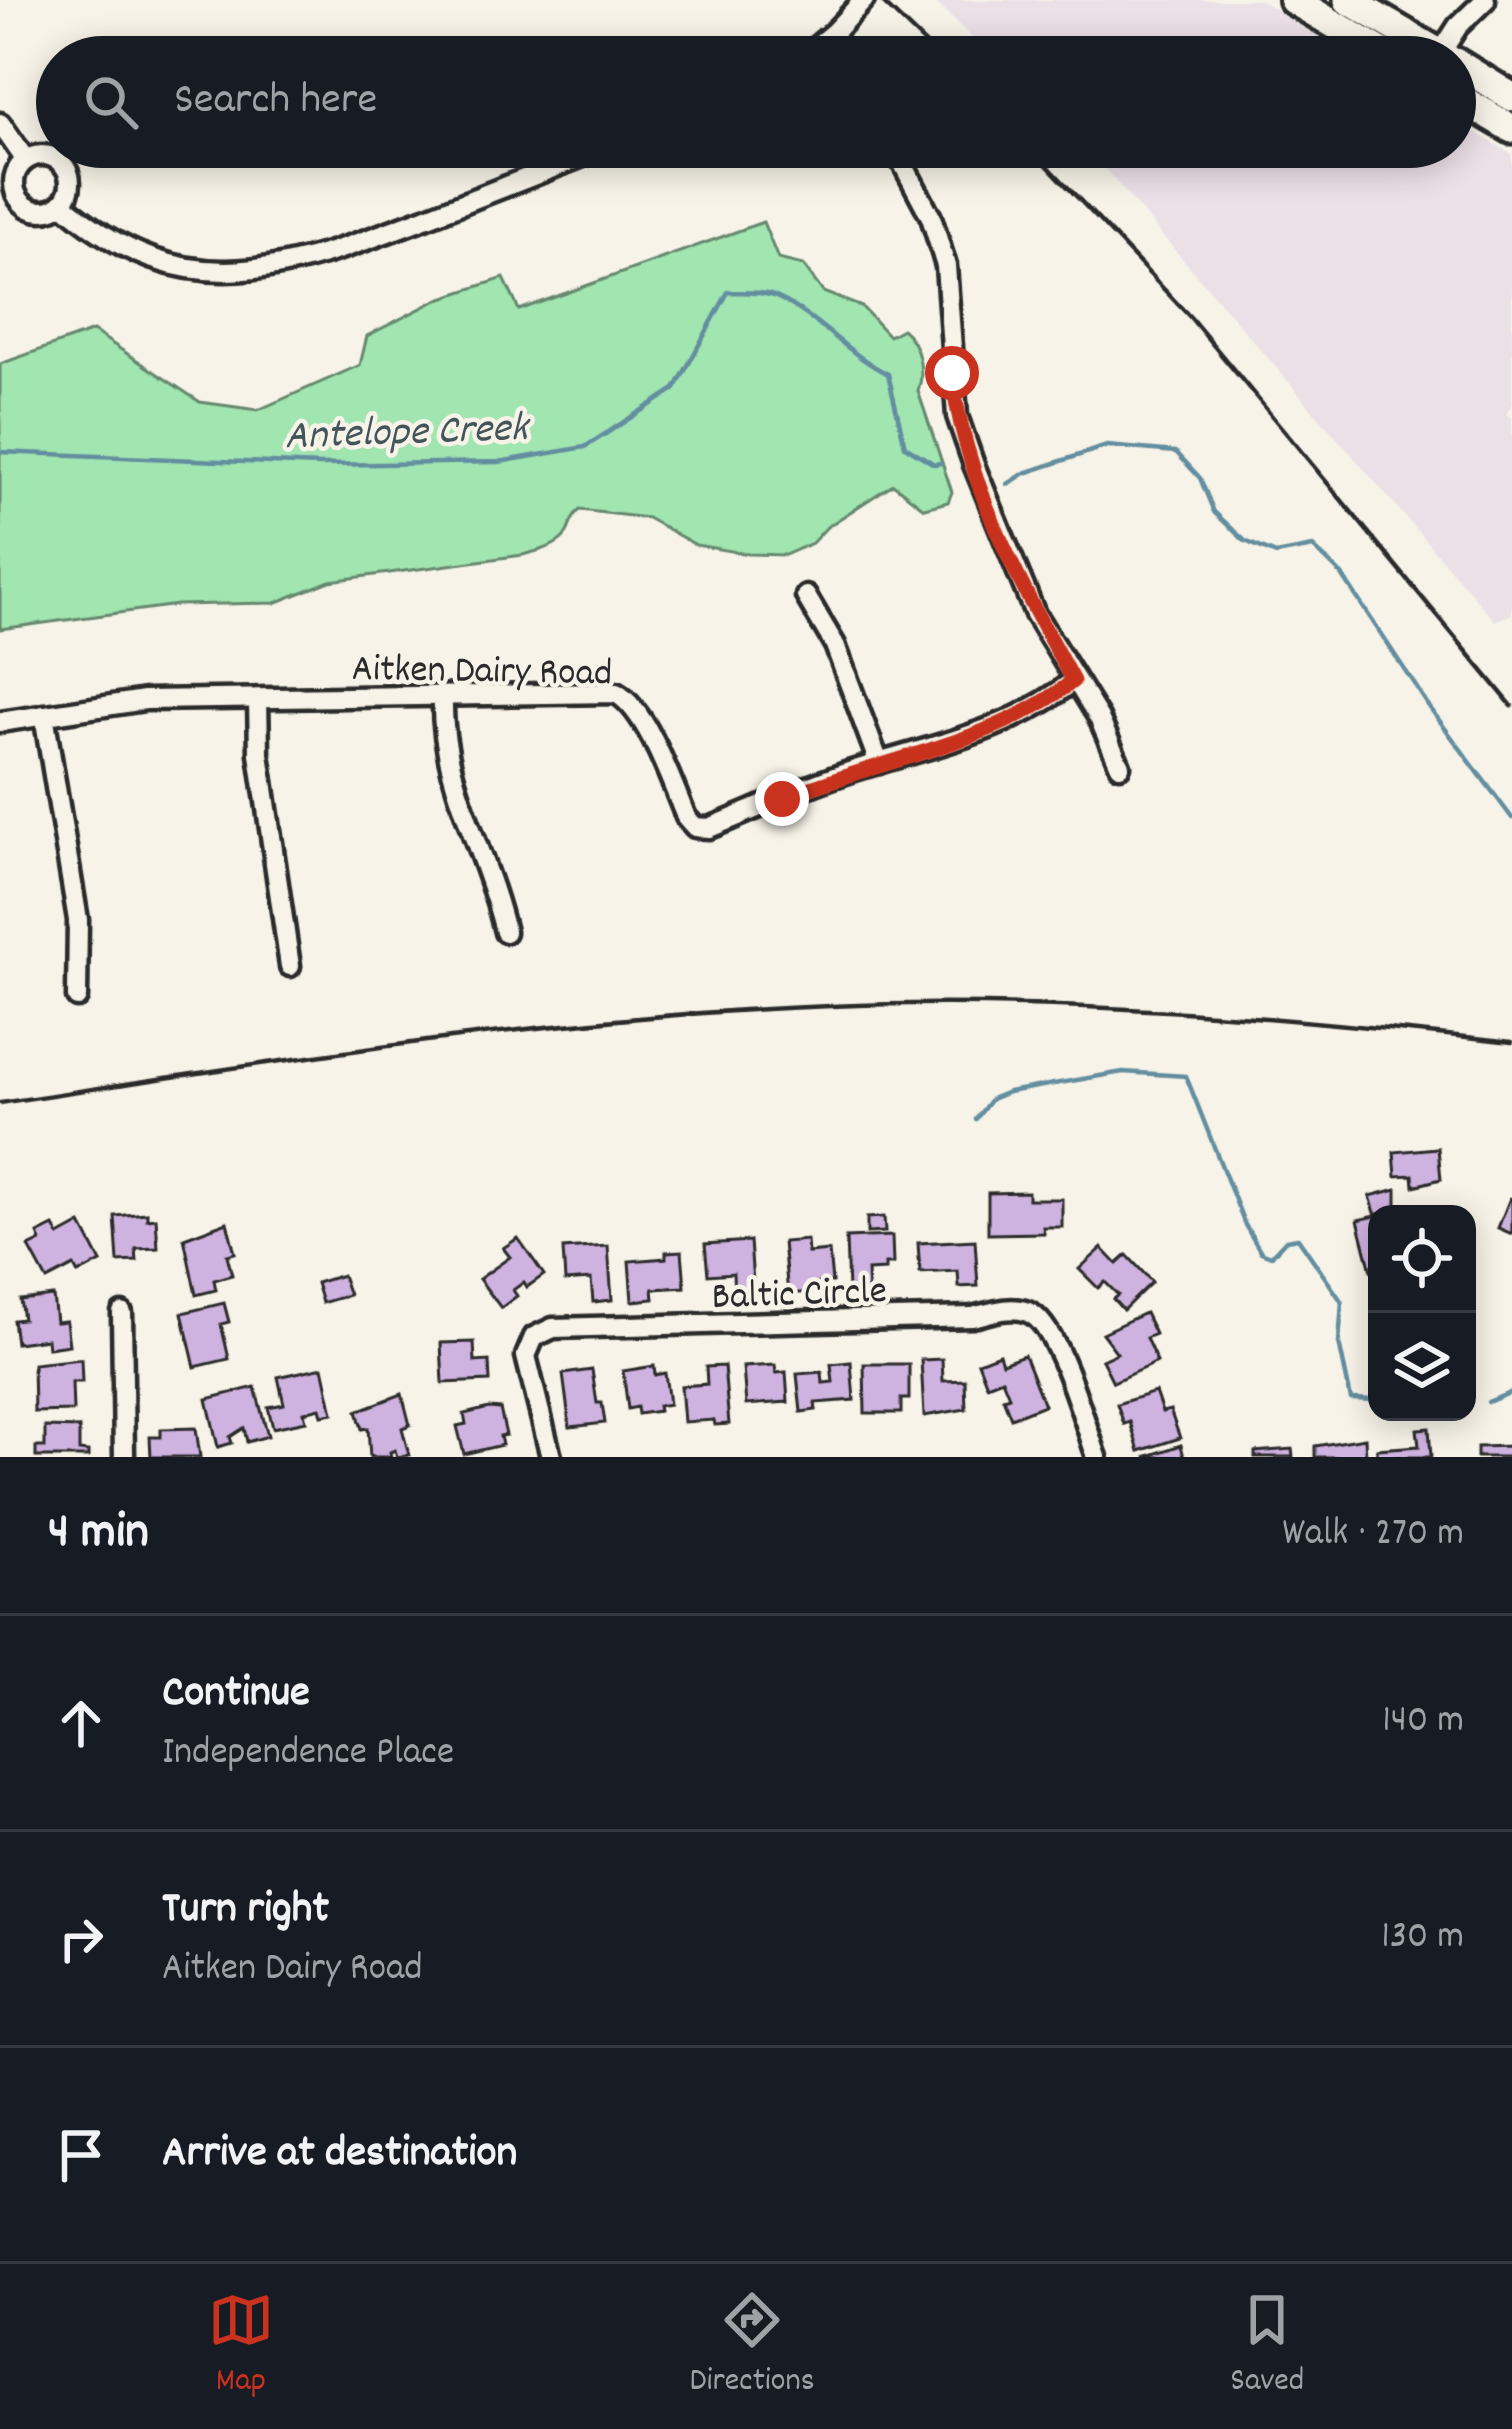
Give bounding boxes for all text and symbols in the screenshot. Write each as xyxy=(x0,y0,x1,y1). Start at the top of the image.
search box xyxy=(36,36,1476,168)
icon: search xyxy=(78,69,144,135)
text: Search here xyxy=(174,70,377,134)
route start xyxy=(925,346,979,400)
water label: Antelope Creek xyxy=(284,401,532,469)
street label: Aitken Dairy Road xyxy=(351,644,613,703)
route end xyxy=(755,772,809,826)
map controls xyxy=(1368,1205,1476,1421)
button: locate xyxy=(1368,1205,1476,1313)
street label: Baltic Circle xyxy=(711,1266,888,1327)
button: layers xyxy=(1368,1313,1476,1421)
text: 4 min xyxy=(48,1499,149,1571)
text: Walk · 270 m xyxy=(1282,1508,1464,1563)
text: Continue xyxy=(162,1663,310,1727)
icon: ahead xyxy=(48,1690,114,1756)
text: 140 m xyxy=(1382,1695,1464,1750)
text: Independence Place xyxy=(162,1727,454,1782)
text: Turn right xyxy=(162,1879,329,1943)
icon: right xyxy=(48,1906,114,1972)
text: 130 m xyxy=(1381,1911,1464,1966)
text: Aitken Dairy Road xyxy=(162,1943,423,1998)
icon: arrive xyxy=(48,2122,114,2188)
text: Arrive at destination xyxy=(162,2123,517,2187)
tab: Map xyxy=(208,2287,274,2406)
tab: Directions xyxy=(690,2287,815,2406)
tab: Saved xyxy=(1230,2287,1304,2406)

